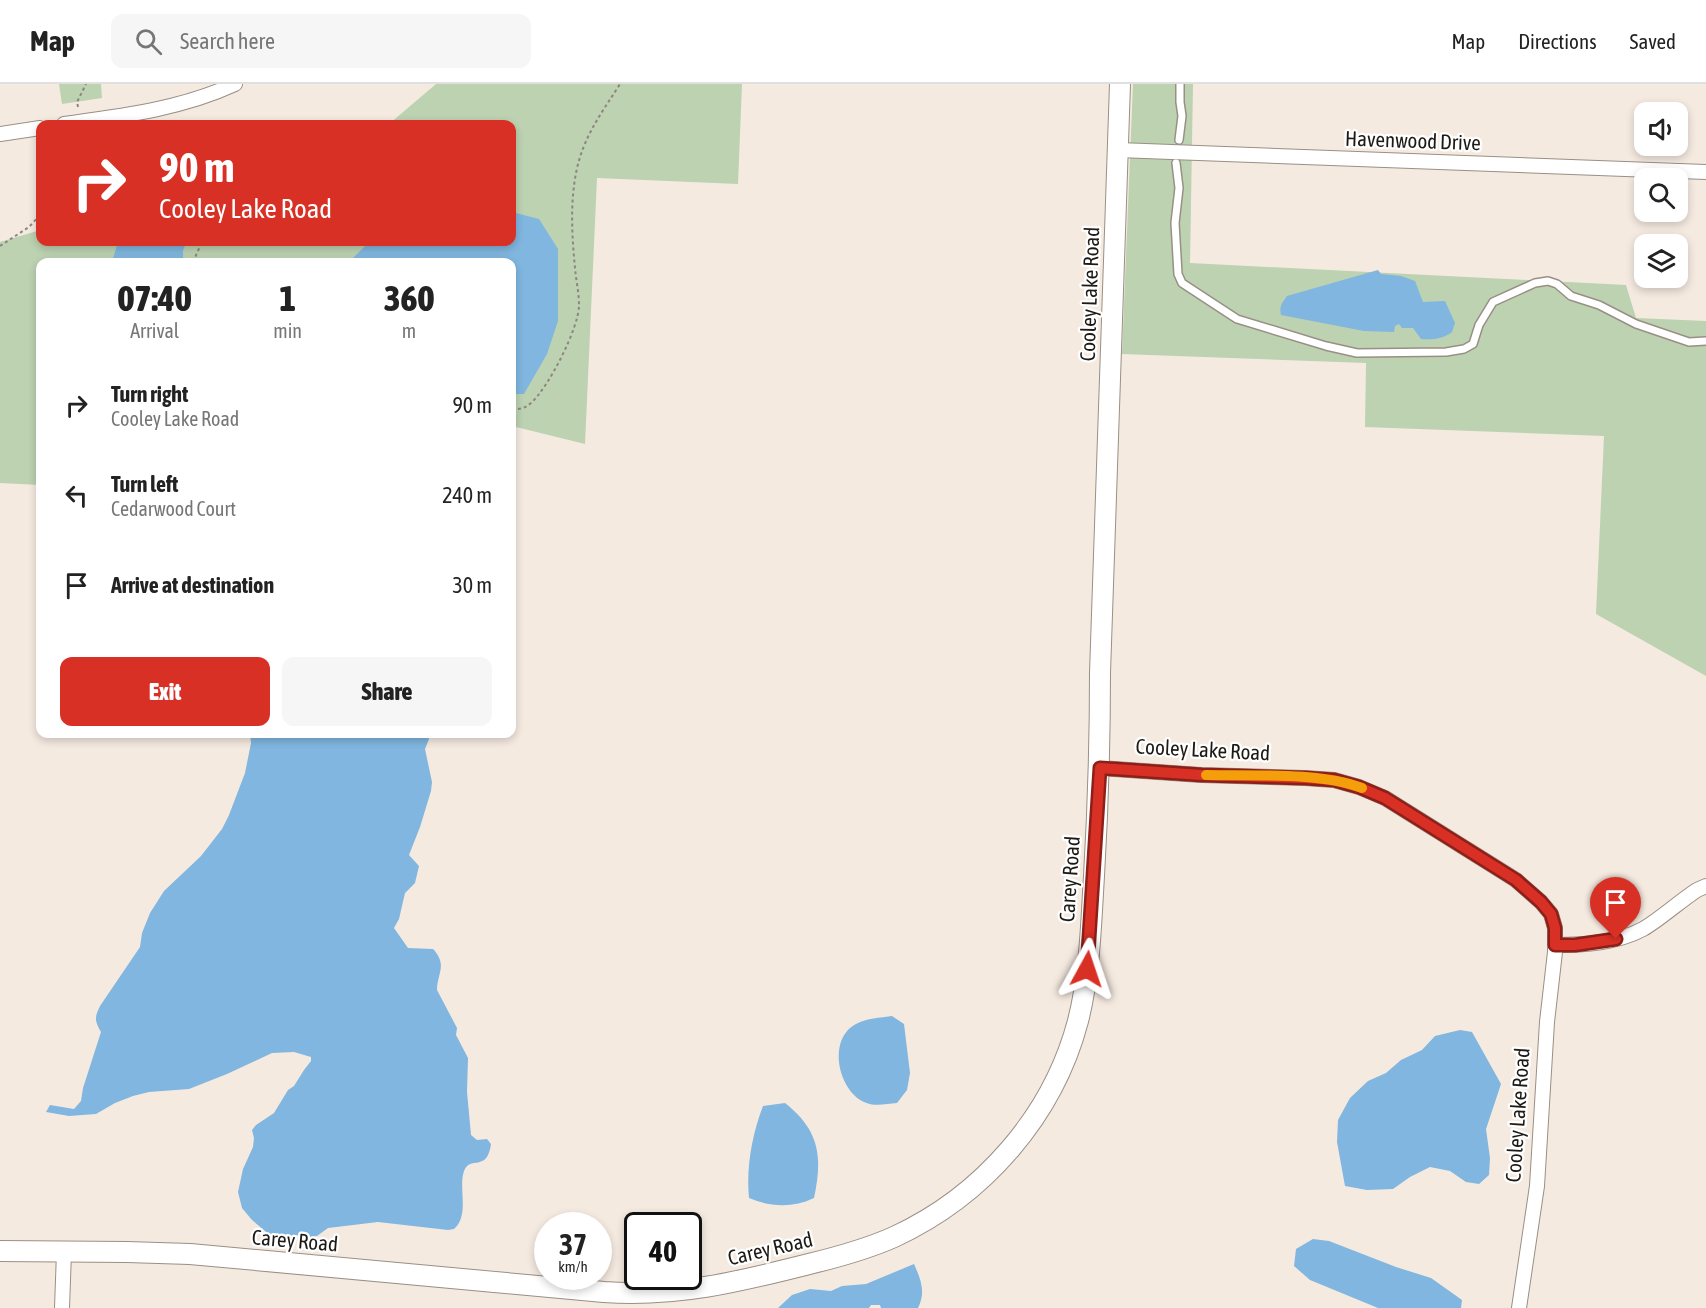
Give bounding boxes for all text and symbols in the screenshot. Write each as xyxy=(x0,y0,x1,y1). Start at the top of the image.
search box xyxy=(111,14,531,68)
text: Map xyxy=(30,25,75,57)
icon: search xyxy=(132,25,165,58)
text: Search here xyxy=(180,28,275,54)
text: Map xyxy=(1451,29,1485,53)
text: Directions xyxy=(1518,29,1597,53)
text: Saved xyxy=(1630,29,1676,53)
map controls xyxy=(1634,102,1688,288)
button: sound xyxy=(1634,102,1688,156)
street label: Havenwood Drive xyxy=(1345,126,1481,154)
text: 90 m xyxy=(159,143,234,191)
icon: right xyxy=(60,144,138,222)
button: search xyxy=(1634,168,1688,222)
text: Cooley Lake Road xyxy=(159,193,332,224)
street label: Cooley Lake Road xyxy=(1075,226,1103,362)
button: layers xyxy=(1634,234,1688,288)
text: 07:40 xyxy=(118,277,192,319)
text: 1 xyxy=(279,277,296,319)
text: 360 xyxy=(384,277,434,319)
text: Arrival xyxy=(130,319,179,342)
text: min xyxy=(273,319,302,342)
text: m xyxy=(402,319,416,342)
text: Turn right xyxy=(111,381,188,407)
icon: right xyxy=(60,389,93,422)
text: 90 m xyxy=(452,392,492,418)
text: Cooley Lake Road xyxy=(111,407,239,430)
text: Turn left xyxy=(111,471,178,497)
icon: left xyxy=(60,479,93,512)
text: 240 m xyxy=(442,482,492,508)
text: Cedarwood Court xyxy=(111,497,236,520)
icon: arrive xyxy=(60,569,93,602)
text: Arrive at destination xyxy=(111,572,274,598)
text: 30 m xyxy=(452,572,492,598)
button: Exit xyxy=(60,657,270,726)
button: Share xyxy=(282,657,492,726)
street label: Cooley Lake Road xyxy=(1135,733,1271,765)
street label: Carey Road xyxy=(1054,835,1084,923)
pin xyxy=(1590,877,1641,939)
icon: arrive xyxy=(1599,886,1632,919)
position arrow xyxy=(1055,937,1119,1001)
street label: Cooley Lake Road xyxy=(1500,1047,1534,1183)
speed limit sign: 40 xyxy=(624,1212,702,1290)
street label: Carey Road xyxy=(251,1224,339,1256)
text: 37 xyxy=(559,1227,587,1261)
street label: Carey Road xyxy=(725,1227,815,1269)
text: km/h xyxy=(558,1258,588,1275)

